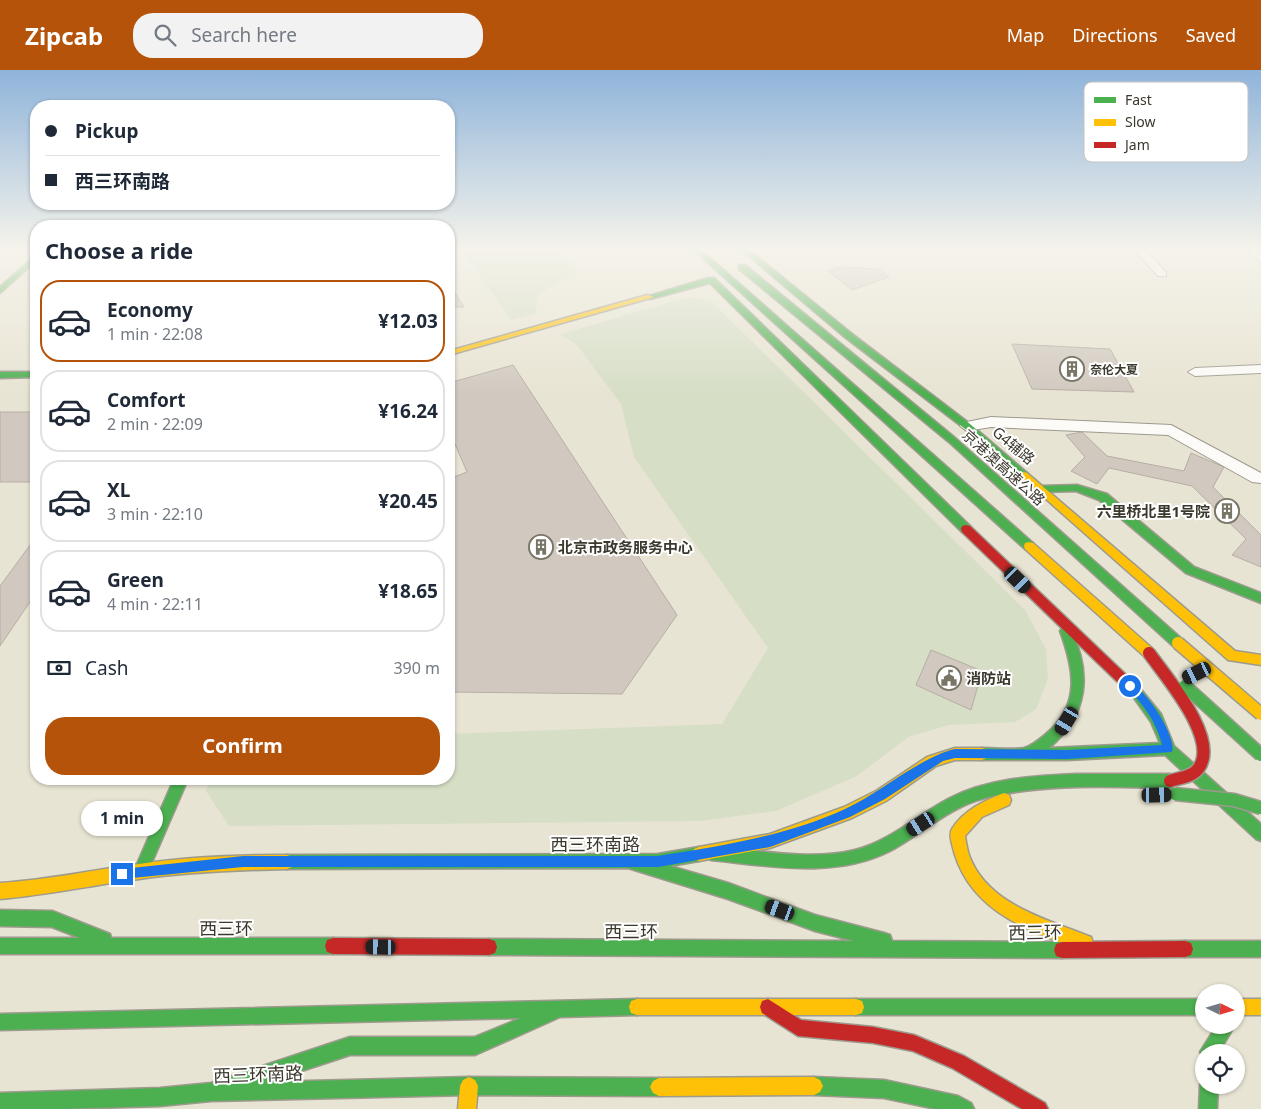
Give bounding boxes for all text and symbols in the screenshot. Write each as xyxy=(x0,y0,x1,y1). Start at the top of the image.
search box xyxy=(133,13,483,58)
text: Zipcab xyxy=(25,19,103,52)
icon: search xyxy=(151,21,179,49)
text: Search here xyxy=(191,22,297,48)
text: Map xyxy=(1007,23,1044,47)
text: Directions xyxy=(1072,23,1158,47)
text: Saved xyxy=(1186,23,1236,47)
legend xyxy=(1084,82,1248,162)
text: Fast xyxy=(1125,90,1152,109)
text: Slow xyxy=(1125,112,1156,131)
text: Pickup xyxy=(75,118,138,144)
text: Jam xyxy=(1123,135,1150,154)
text: 西三环南路 xyxy=(75,168,170,194)
text: Choose a ride xyxy=(45,235,193,265)
text: Economy xyxy=(107,297,193,323)
icon: car xyxy=(47,299,92,344)
text: ¥12.03 xyxy=(378,308,438,334)
text: 1 min · 22:08 xyxy=(107,323,203,345)
building icon: 奈伦大夏 xyxy=(1059,356,1085,382)
place label: 奈伦大夏 xyxy=(1090,361,1138,378)
text: Comfort xyxy=(107,387,186,413)
icon: car xyxy=(47,389,92,434)
text: ¥16.24 xyxy=(378,398,438,424)
text: 2 min · 22:09 xyxy=(107,413,203,435)
street label: G4辅路 xyxy=(989,421,1039,469)
street label: 京港澳高速公路 xyxy=(958,424,1050,510)
text: XL xyxy=(107,477,130,503)
icon: car xyxy=(47,479,92,524)
text: ¥20.45 xyxy=(378,488,438,514)
building icon: 六里桥北里1号院 xyxy=(1214,498,1240,524)
place label: 六里桥北里1号院 xyxy=(1096,501,1210,521)
text: 3 min · 22:10 xyxy=(107,503,203,525)
building icon: 北京市政务服务中心 xyxy=(528,534,554,560)
place label: 北京市政务服务中心 xyxy=(558,537,693,557)
car xyxy=(1001,564,1034,596)
text: Green xyxy=(107,567,164,593)
icon: car xyxy=(47,569,92,614)
text: ¥18.65 xyxy=(378,578,438,604)
text: 4 min · 22:11 xyxy=(107,593,203,615)
icon: cash xyxy=(45,654,73,682)
text: Cash xyxy=(85,655,129,681)
text: 390 m xyxy=(393,657,440,679)
car xyxy=(1180,660,1213,686)
public building icon: 消防站 xyxy=(936,665,962,691)
place label: 消防站 xyxy=(966,668,1011,688)
route start xyxy=(1119,675,1141,697)
car xyxy=(1052,704,1081,738)
button: Confirm xyxy=(45,717,440,775)
car xyxy=(1141,787,1172,803)
callout: 1 min xyxy=(81,802,163,836)
text: 1 min xyxy=(100,807,144,829)
car xyxy=(904,810,937,838)
street label: 西三环南路 xyxy=(550,832,640,856)
route end xyxy=(111,863,133,885)
car xyxy=(763,898,796,922)
street label: 西三环 xyxy=(199,916,253,940)
street label: 西三环 xyxy=(604,919,658,943)
street label: 西三环 xyxy=(1008,920,1062,944)
car xyxy=(365,939,396,955)
north arrow xyxy=(1195,984,1245,1034)
map controls xyxy=(1195,984,1245,1094)
button: locate xyxy=(1195,1044,1245,1094)
street label: 西三环南路 xyxy=(213,1060,303,1088)

